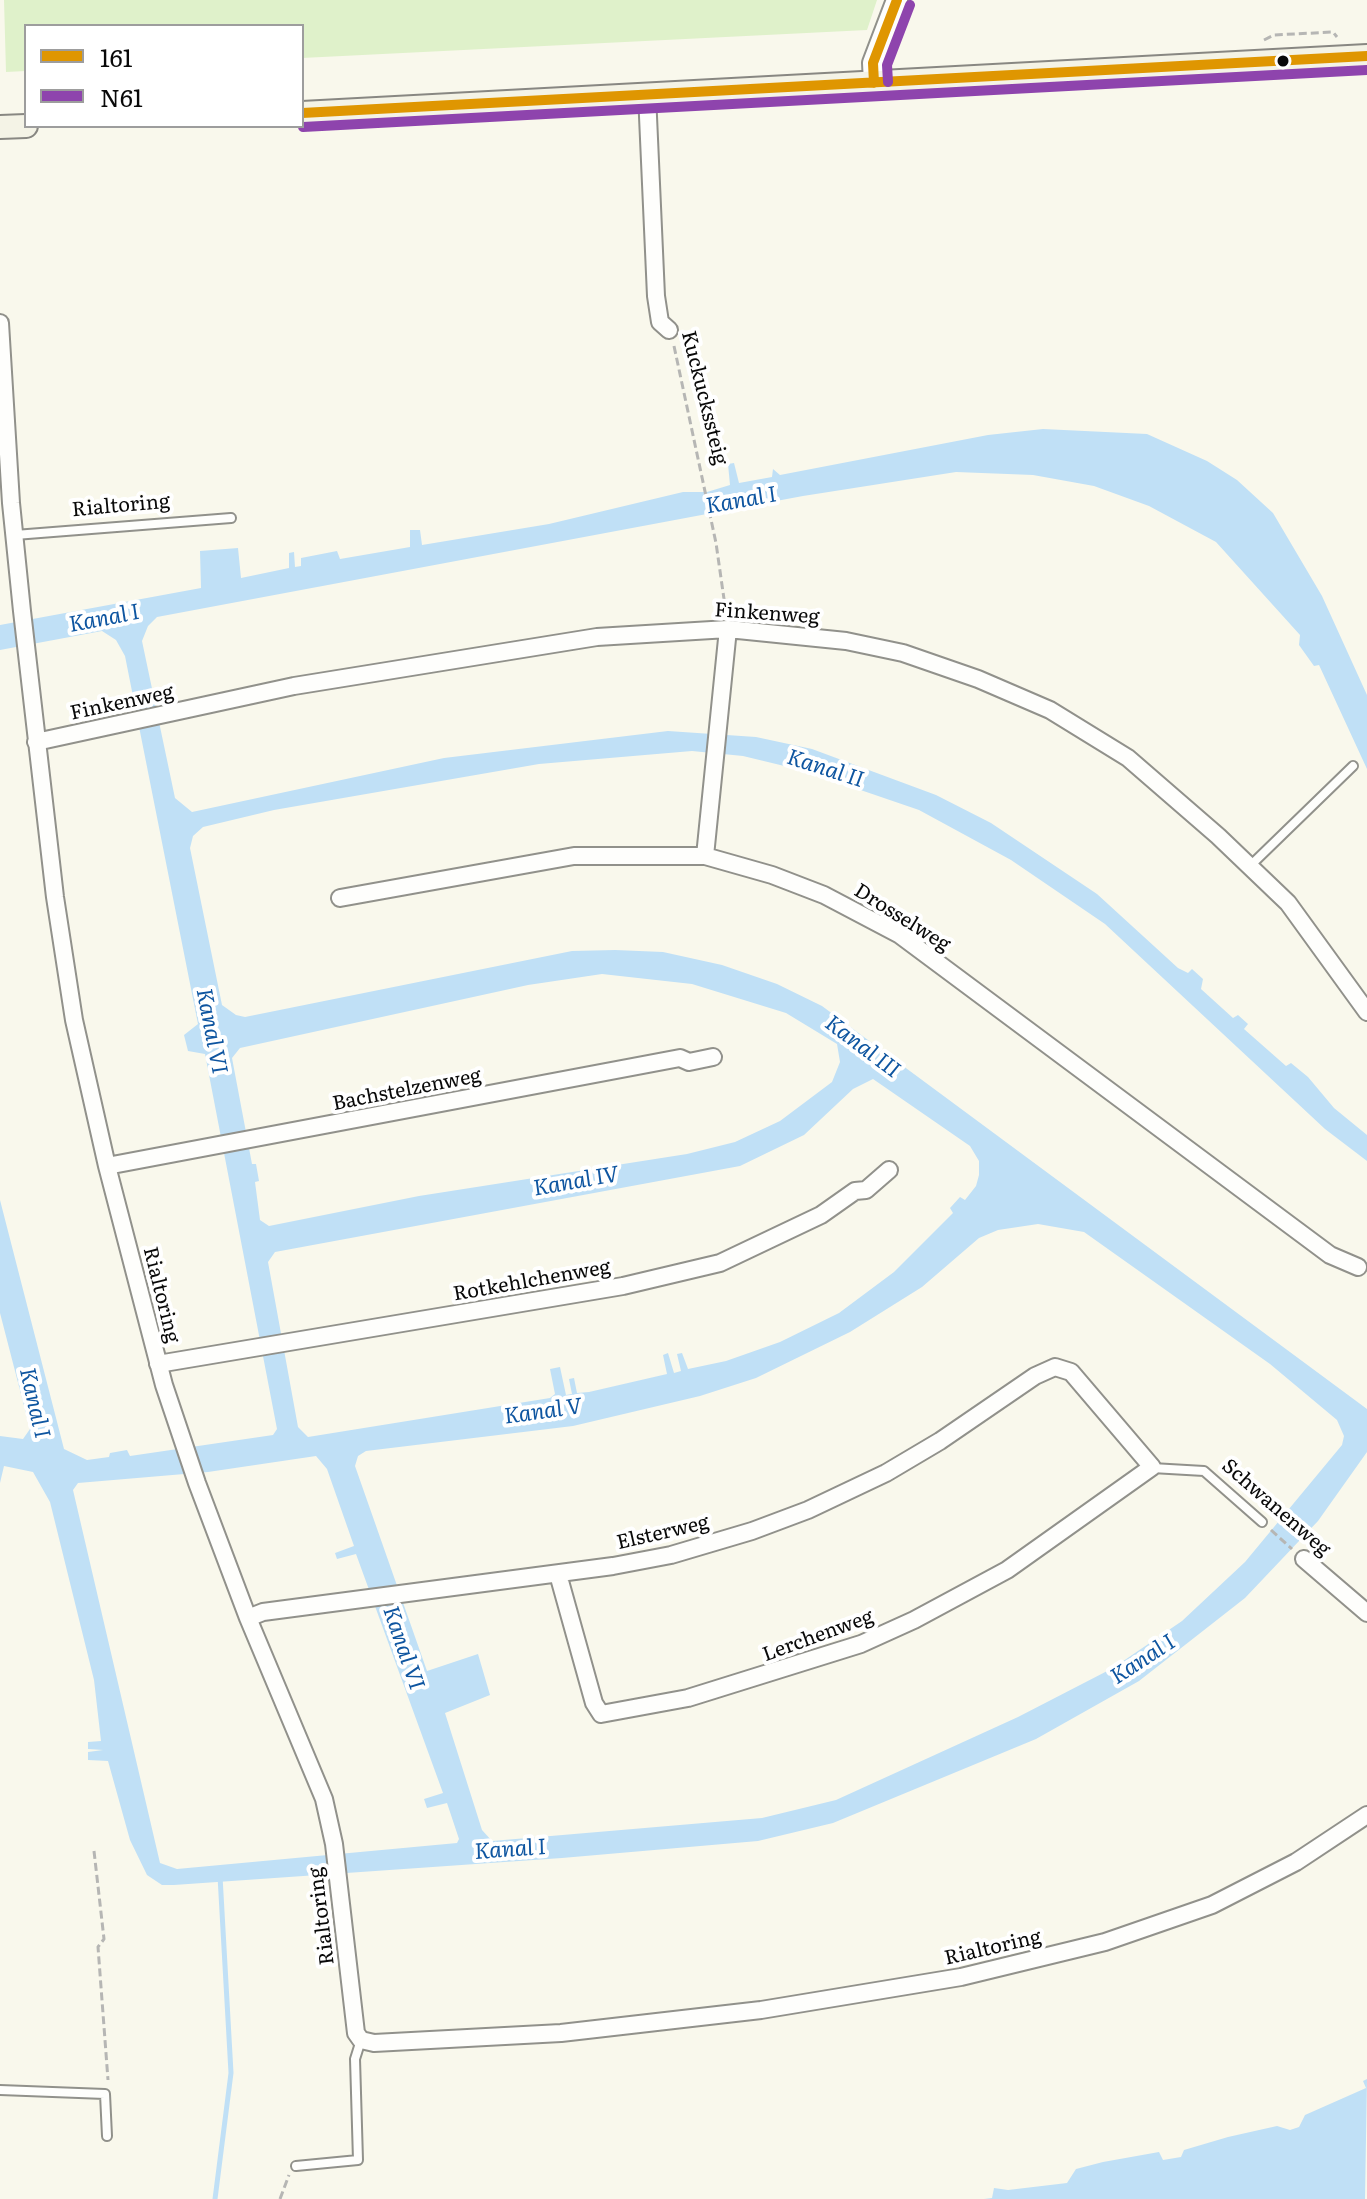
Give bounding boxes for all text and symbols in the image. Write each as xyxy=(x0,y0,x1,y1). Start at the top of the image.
legend xyxy=(24,24,304,128)
text: 161 xyxy=(100,39,132,74)
unlabelled marker xyxy=(1275,53,1291,69)
text: N61 xyxy=(100,79,143,114)
street label: Kuckuckssteig xyxy=(676,328,732,468)
water label: Kanal I xyxy=(704,482,778,520)
street label: Rialtoring xyxy=(71,490,171,522)
street label: Finkenweg xyxy=(714,598,820,630)
water label: Kanal I xyxy=(67,599,141,639)
street label: Finkenweg xyxy=(68,680,176,726)
water label: Kanal II xyxy=(783,744,867,794)
street label: Drosselweg xyxy=(849,879,955,957)
water label: Kanal VI xyxy=(190,986,232,1076)
water label: Kanal III xyxy=(819,1010,905,1084)
street label: Bachstelzenweg xyxy=(331,1064,483,1116)
water label: Kanal IV xyxy=(531,1162,621,1202)
street label: Rialtoring xyxy=(137,1244,185,1346)
street label: Rotkehlchenweg xyxy=(451,1255,613,1307)
water label: Kanal I xyxy=(13,1365,55,1441)
water label: Kanal V xyxy=(502,1393,584,1431)
street label: Schwanenweg xyxy=(1217,1454,1335,1562)
street label: Elsterweg xyxy=(614,1511,712,1555)
water label: Kanal VI xyxy=(376,1603,430,1693)
street label: Lerchenweg xyxy=(759,1605,877,1667)
water label: Kanal I xyxy=(1106,1630,1180,1690)
water label: Kanal I xyxy=(474,1834,546,1866)
street label: Rialtoring xyxy=(304,1866,340,1966)
street label: Rialtoring xyxy=(942,1925,1044,1971)

